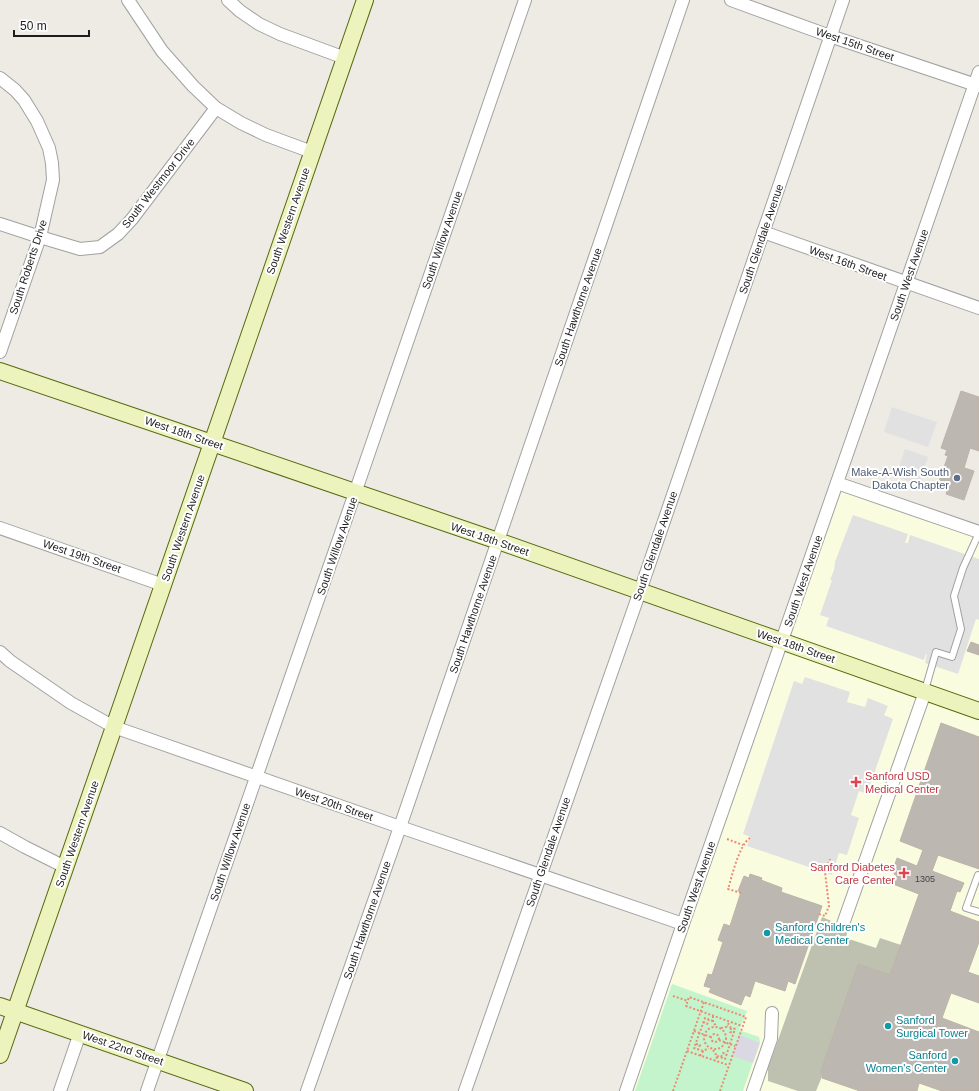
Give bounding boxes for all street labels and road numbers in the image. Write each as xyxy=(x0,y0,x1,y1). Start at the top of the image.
street label: West 15th Street xyxy=(814,25,896,63)
street label: South Westmoor Drive xyxy=(119,136,197,230)
street label: South Western Avenue xyxy=(264,166,312,276)
street label: South Glendale Avenue xyxy=(737,182,785,296)
street label: South Willow Avenue xyxy=(420,189,464,291)
street label: South Roberts Drive xyxy=(7,218,49,316)
street label: South West Avenue xyxy=(888,228,930,322)
street label: West 16th Street xyxy=(808,243,888,283)
street label: South Hawthorne Avenue xyxy=(552,246,604,368)
street label: West 18th Street xyxy=(143,414,225,452)
street label: South Western Avenue xyxy=(159,473,207,583)
street label: South Glendale Avenue xyxy=(631,489,679,603)
street label: South Willow Avenue xyxy=(315,495,359,597)
street label: West 18th Street xyxy=(449,520,531,558)
street label: South West Avenue xyxy=(782,534,824,628)
street label: West 19th Street xyxy=(41,537,123,575)
street label: South Hawthorne Avenue xyxy=(447,553,499,675)
street label: West 18th Street xyxy=(755,627,837,665)
street label: South Western Avenue xyxy=(53,779,101,889)
street label: West 20th Street xyxy=(293,785,375,823)
street label: South Glendale Avenue xyxy=(524,795,572,909)
street label: South Willow Avenue xyxy=(208,801,252,903)
street label: South West Avenue xyxy=(675,840,717,934)
street label: South Hawthorne Avenue xyxy=(341,859,393,981)
street label: West 22nd Street xyxy=(81,1029,165,1067)

